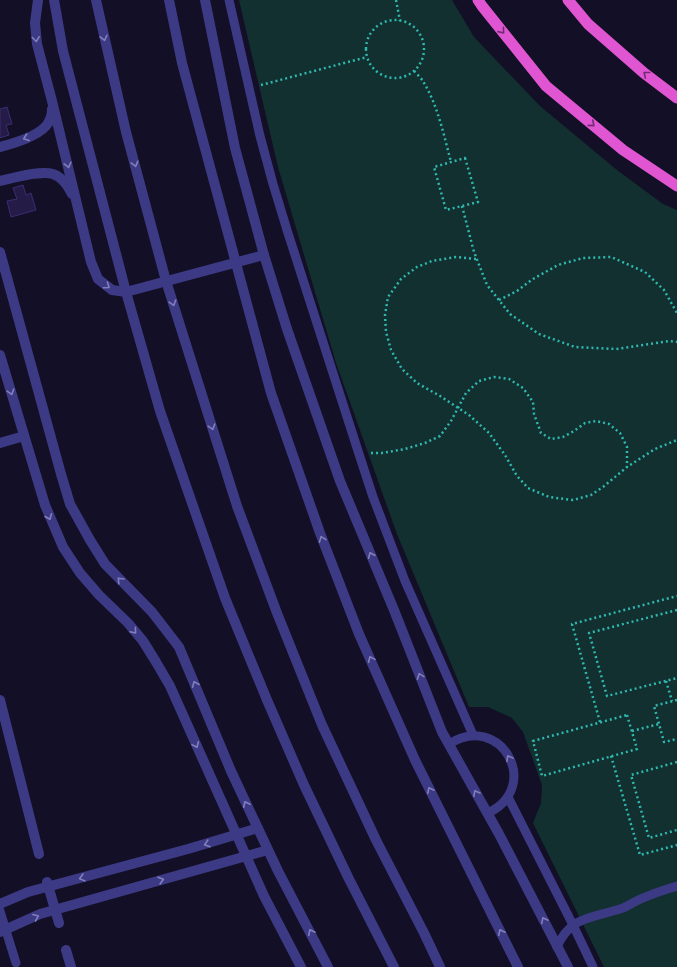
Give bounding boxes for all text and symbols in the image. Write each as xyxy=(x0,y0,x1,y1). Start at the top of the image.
one-way arrow xyxy=(498,26,505,33)
one-way arrow xyxy=(100,35,108,41)
one-way arrow xyxy=(32,36,41,42)
one-way arrow xyxy=(644,72,651,79)
one-way arrow xyxy=(587,120,595,127)
one-way arrow xyxy=(23,133,30,141)
one-way arrow xyxy=(130,161,138,168)
one-way arrow xyxy=(63,162,71,168)
one-way arrow xyxy=(103,281,110,288)
one-way arrow xyxy=(168,299,177,306)
one-way arrow xyxy=(6,389,15,396)
one-way arrow xyxy=(207,423,216,430)
one-way arrow xyxy=(45,513,53,520)
one-way arrow xyxy=(319,535,327,542)
one-way arrow xyxy=(368,552,376,559)
one-way arrow xyxy=(117,577,125,585)
one-way arrow xyxy=(130,626,137,634)
one-way arrow xyxy=(367,656,375,663)
one-way arrow xyxy=(417,672,425,680)
one-way arrow xyxy=(191,681,199,688)
one-way arrow xyxy=(191,741,199,748)
one-way arrow xyxy=(506,755,514,762)
one-way arrow xyxy=(428,787,435,795)
one-way arrow xyxy=(474,790,481,797)
one-way arrow xyxy=(243,800,251,808)
one-way arrow xyxy=(204,839,211,848)
one-way arrow xyxy=(78,873,85,882)
one-way arrow xyxy=(157,877,164,885)
one-way arrow xyxy=(32,913,39,921)
one-way arrow xyxy=(541,917,548,924)
one-way arrow xyxy=(308,929,315,936)
one-way arrow xyxy=(498,929,505,936)

